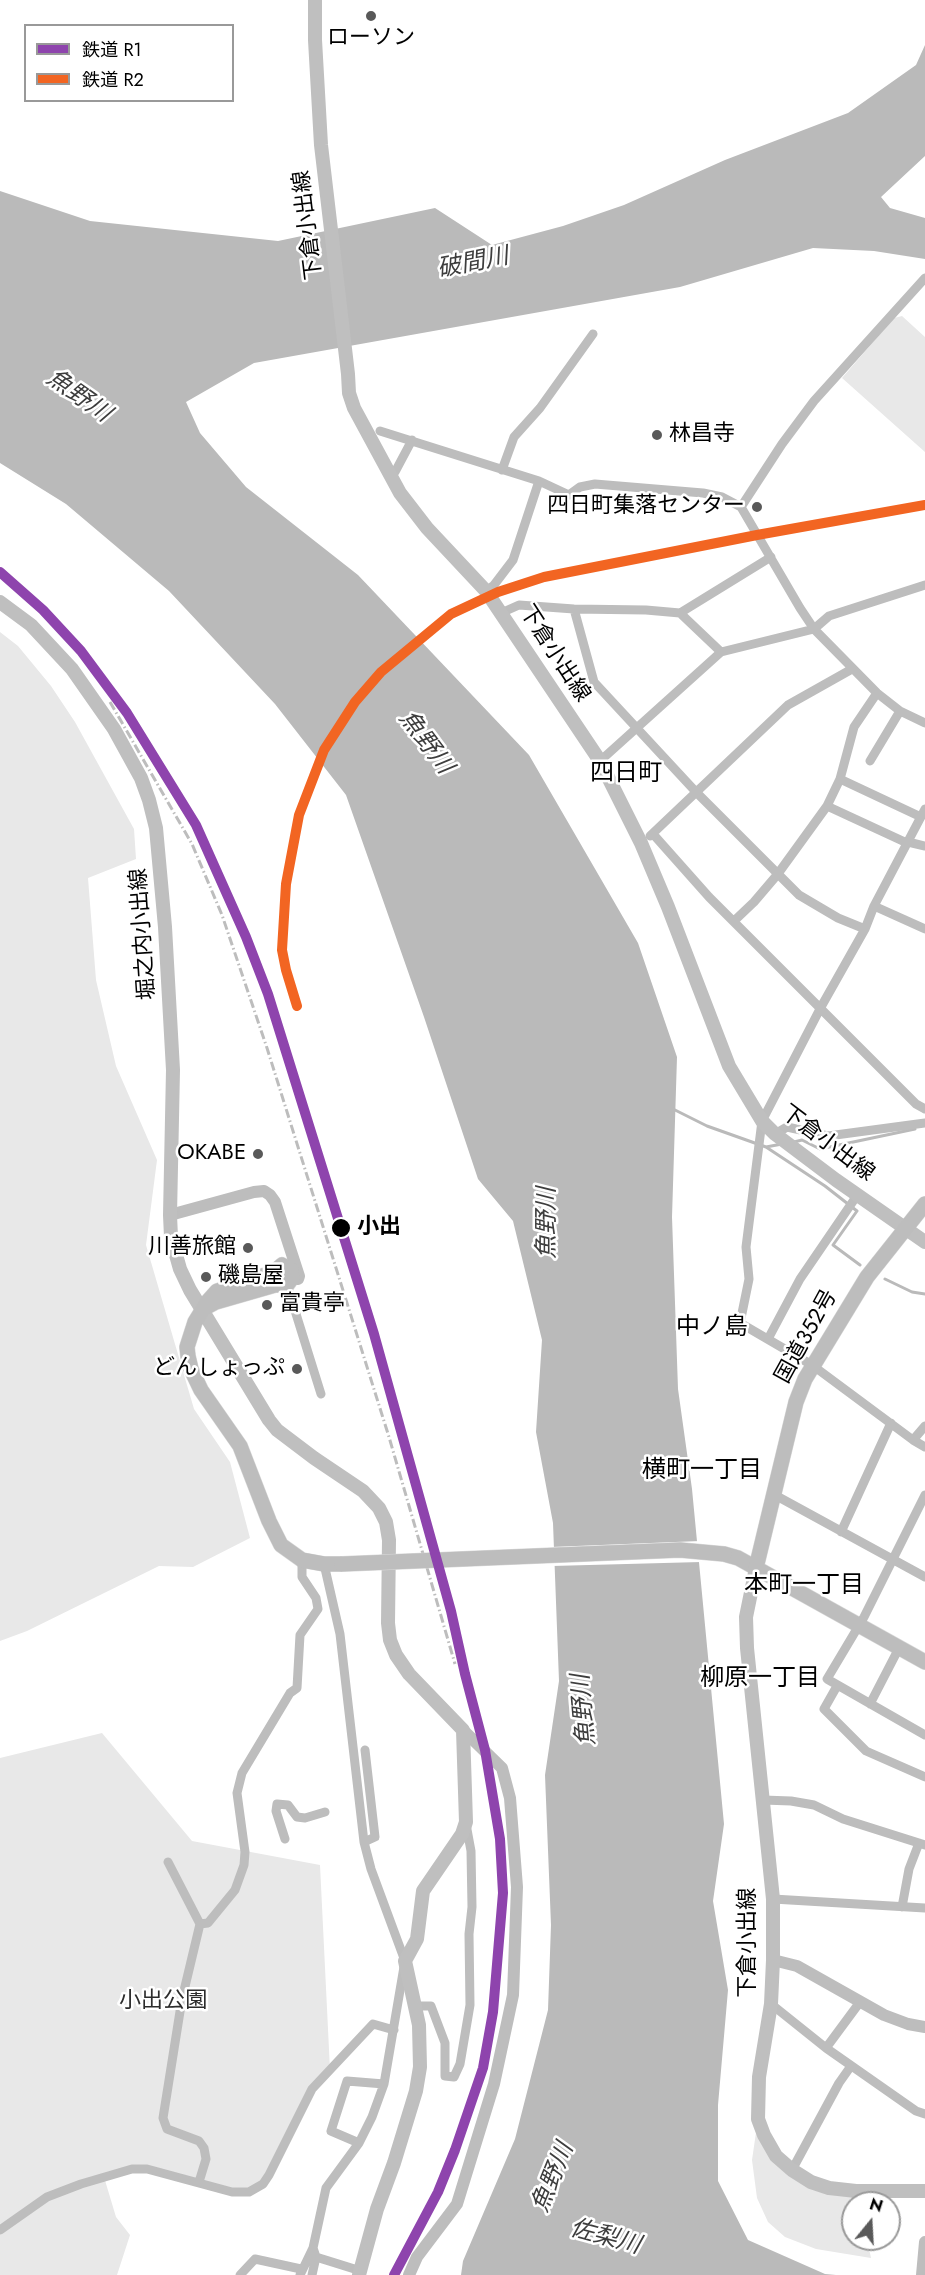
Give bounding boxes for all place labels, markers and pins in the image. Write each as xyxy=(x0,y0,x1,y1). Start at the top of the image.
marker: ローソン xyxy=(364,9,378,23)
place label: ローソン xyxy=(327,26,415,52)
place label: 林昌寺 xyxy=(669,422,735,448)
marker: 林昌寺 xyxy=(650,428,664,442)
place label: 四日町集落センター xyxy=(547,494,745,520)
marker: 四日町集落センター xyxy=(750,500,764,514)
place label: OKABE xyxy=(177,1141,246,1167)
marker: OKABE xyxy=(251,1147,265,1161)
place label: 小出 xyxy=(357,1215,401,1241)
marker: 小出 xyxy=(330,1217,352,1239)
place label: 川善旅館 xyxy=(148,1235,236,1261)
marker: 川善旅館 xyxy=(241,1241,255,1255)
place label: 磯島屋 xyxy=(218,1264,284,1290)
marker: 磯島屋 xyxy=(199,1270,213,1284)
place label: 富貴亭 xyxy=(279,1292,345,1318)
marker: 富貴亭 xyxy=(260,1298,274,1312)
place label: どんしょっぷ xyxy=(153,1356,285,1382)
marker: どんしょっぷ xyxy=(290,1362,304,1376)

